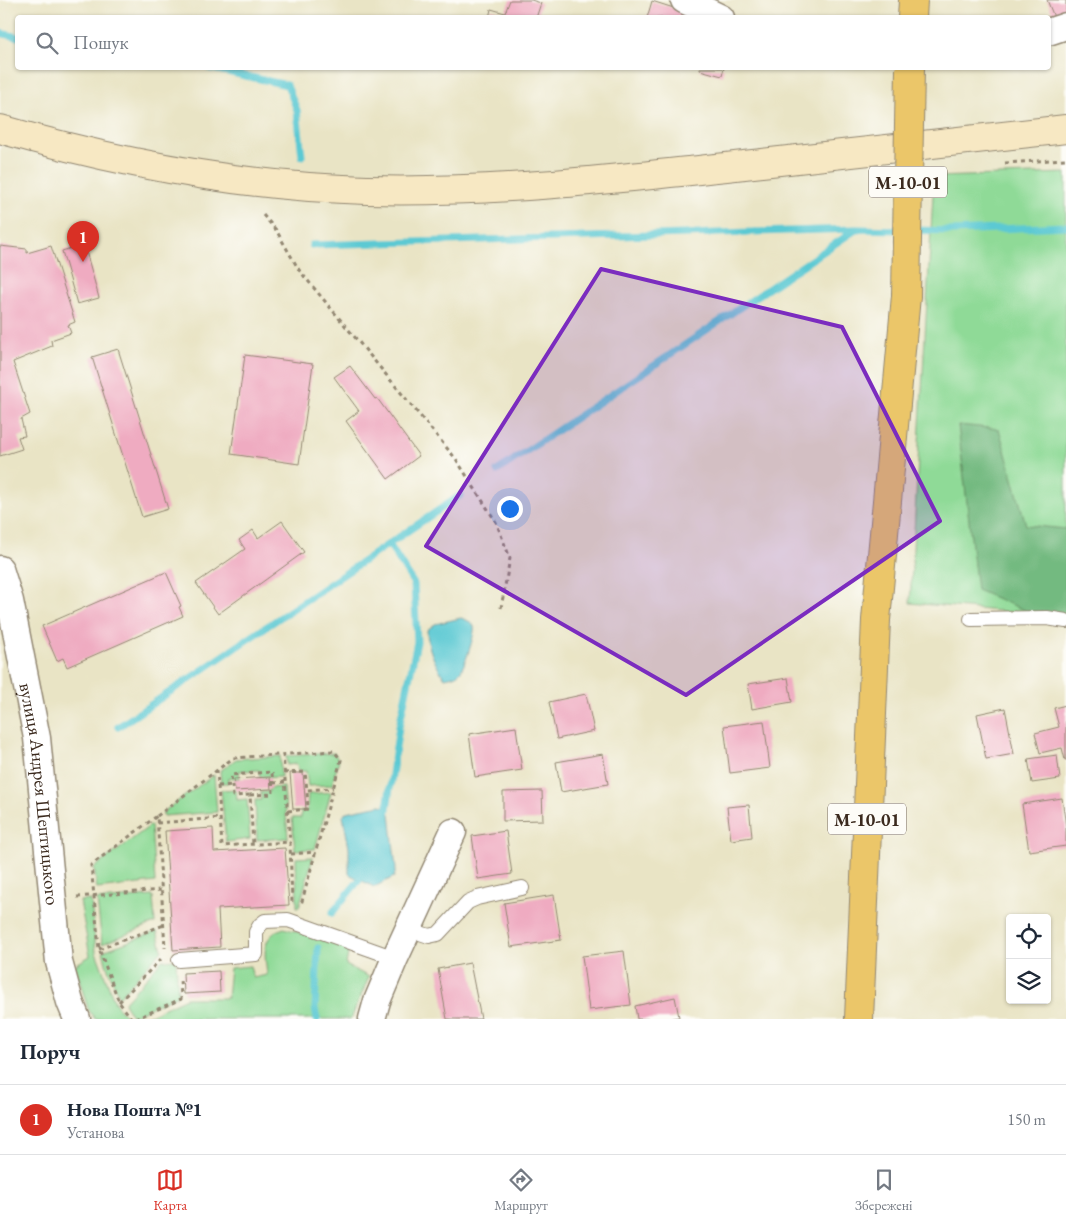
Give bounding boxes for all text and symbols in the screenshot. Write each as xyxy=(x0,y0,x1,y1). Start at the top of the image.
search box xyxy=(15,15,1051,70)
icon: search xyxy=(33,29,61,57)
text: Пошук xyxy=(73,30,129,55)
road number: М-10-01 xyxy=(869,166,947,198)
pin: 1 xyxy=(67,221,99,262)
your location xyxy=(497,496,523,522)
street label: вулиця Андрея Шептицького xyxy=(14,680,66,906)
road number: М-10-01 xyxy=(828,804,906,834)
map controls xyxy=(1006,914,1051,1004)
button: locate xyxy=(1006,914,1051,959)
button: layers xyxy=(1006,959,1051,1004)
text: Поруч xyxy=(20,1038,80,1065)
text: Нова Пошта №1 xyxy=(67,1097,202,1122)
text: 1 xyxy=(32,1109,40,1130)
text: 150 m xyxy=(1007,1109,1046,1130)
text: Установа xyxy=(67,1122,124,1143)
tab: Карта xyxy=(154,1166,187,1214)
tab: Маршрут xyxy=(494,1166,548,1214)
tab: Збережені xyxy=(855,1166,912,1214)

